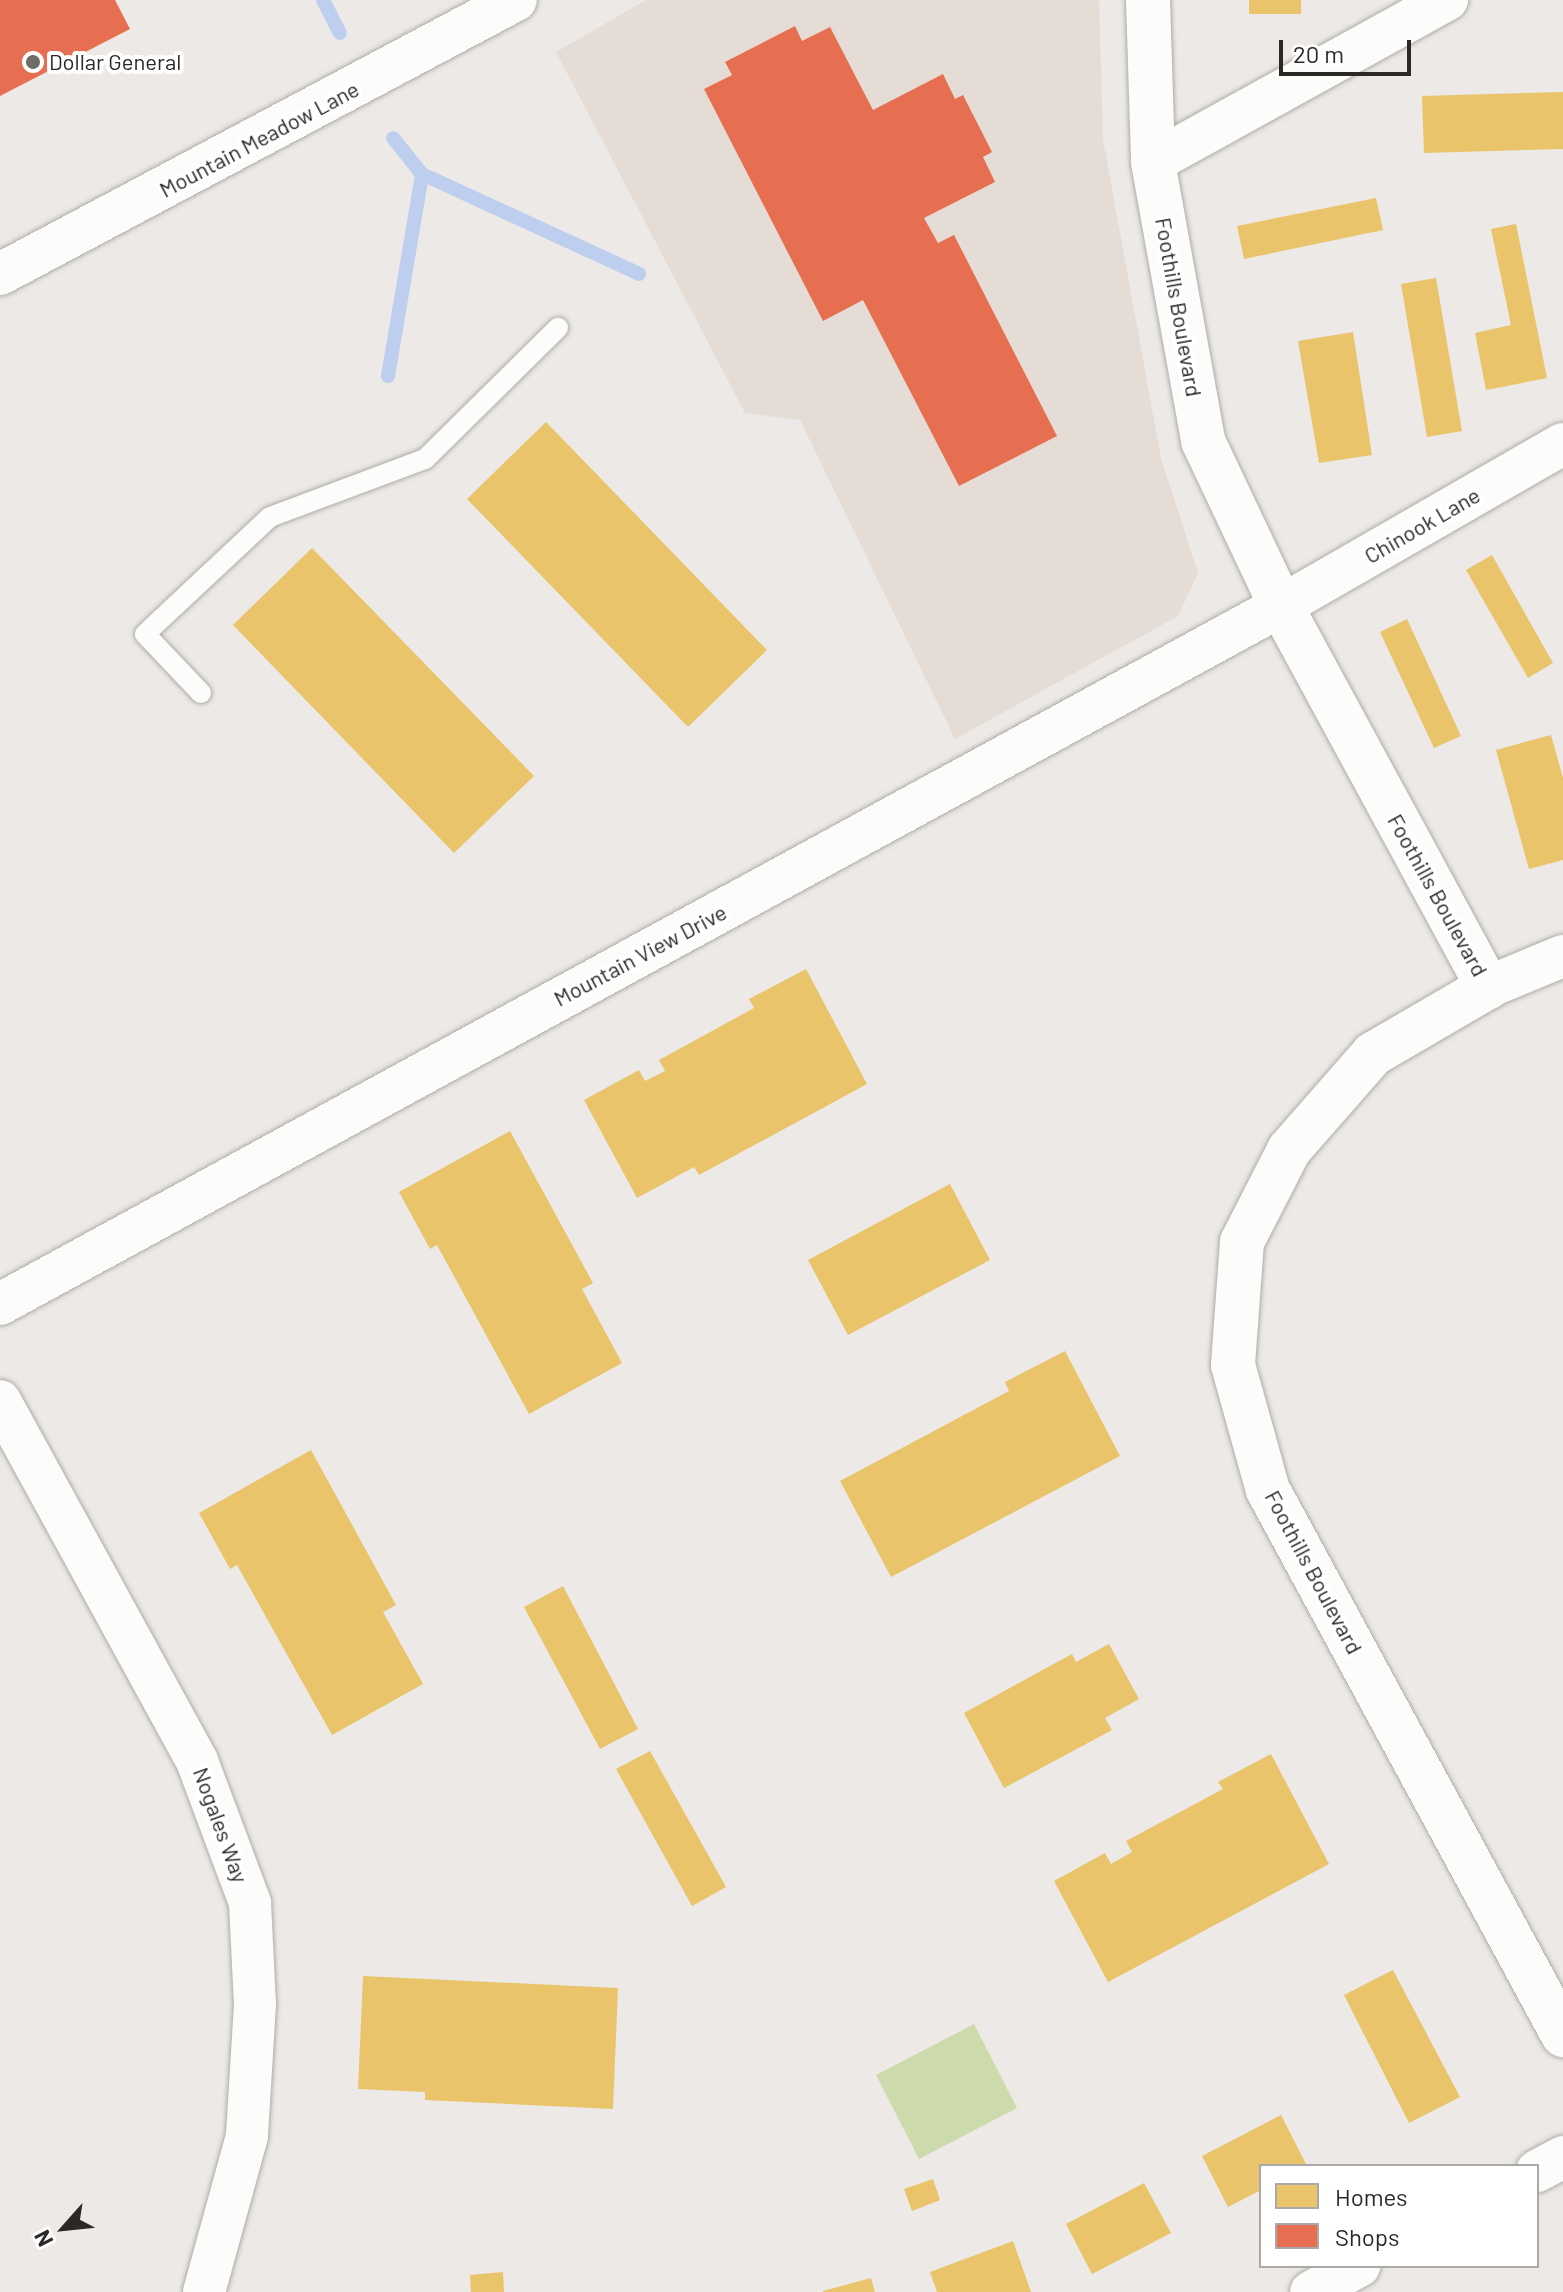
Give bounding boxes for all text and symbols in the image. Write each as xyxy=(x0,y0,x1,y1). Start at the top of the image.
scale bar xyxy=(1283,24,1415,74)
text: 20 m xyxy=(1293,39,1344,68)
place label: Dollar General xyxy=(49,49,181,75)
marker: Dollar General xyxy=(24,53,42,71)
street label: Mountain Meadow Lane xyxy=(155,75,363,203)
street label: Foothills Boulevard xyxy=(1150,215,1208,399)
street label: Chinook Lane xyxy=(1359,481,1485,569)
street label: Foothills Boulevard xyxy=(1382,809,1494,981)
street label: Mountain View Drive xyxy=(549,898,731,1012)
street label: Foothills Boulevard xyxy=(1260,1486,1368,1658)
street label: Nogales Way xyxy=(188,1764,254,1886)
legend xyxy=(1259,2164,1539,2268)
text: Homes xyxy=(1335,2182,1408,2211)
north arrow xyxy=(24,2188,104,2268)
text: Shops xyxy=(1335,2222,1400,2251)
text: N xyxy=(28,2226,58,2251)

